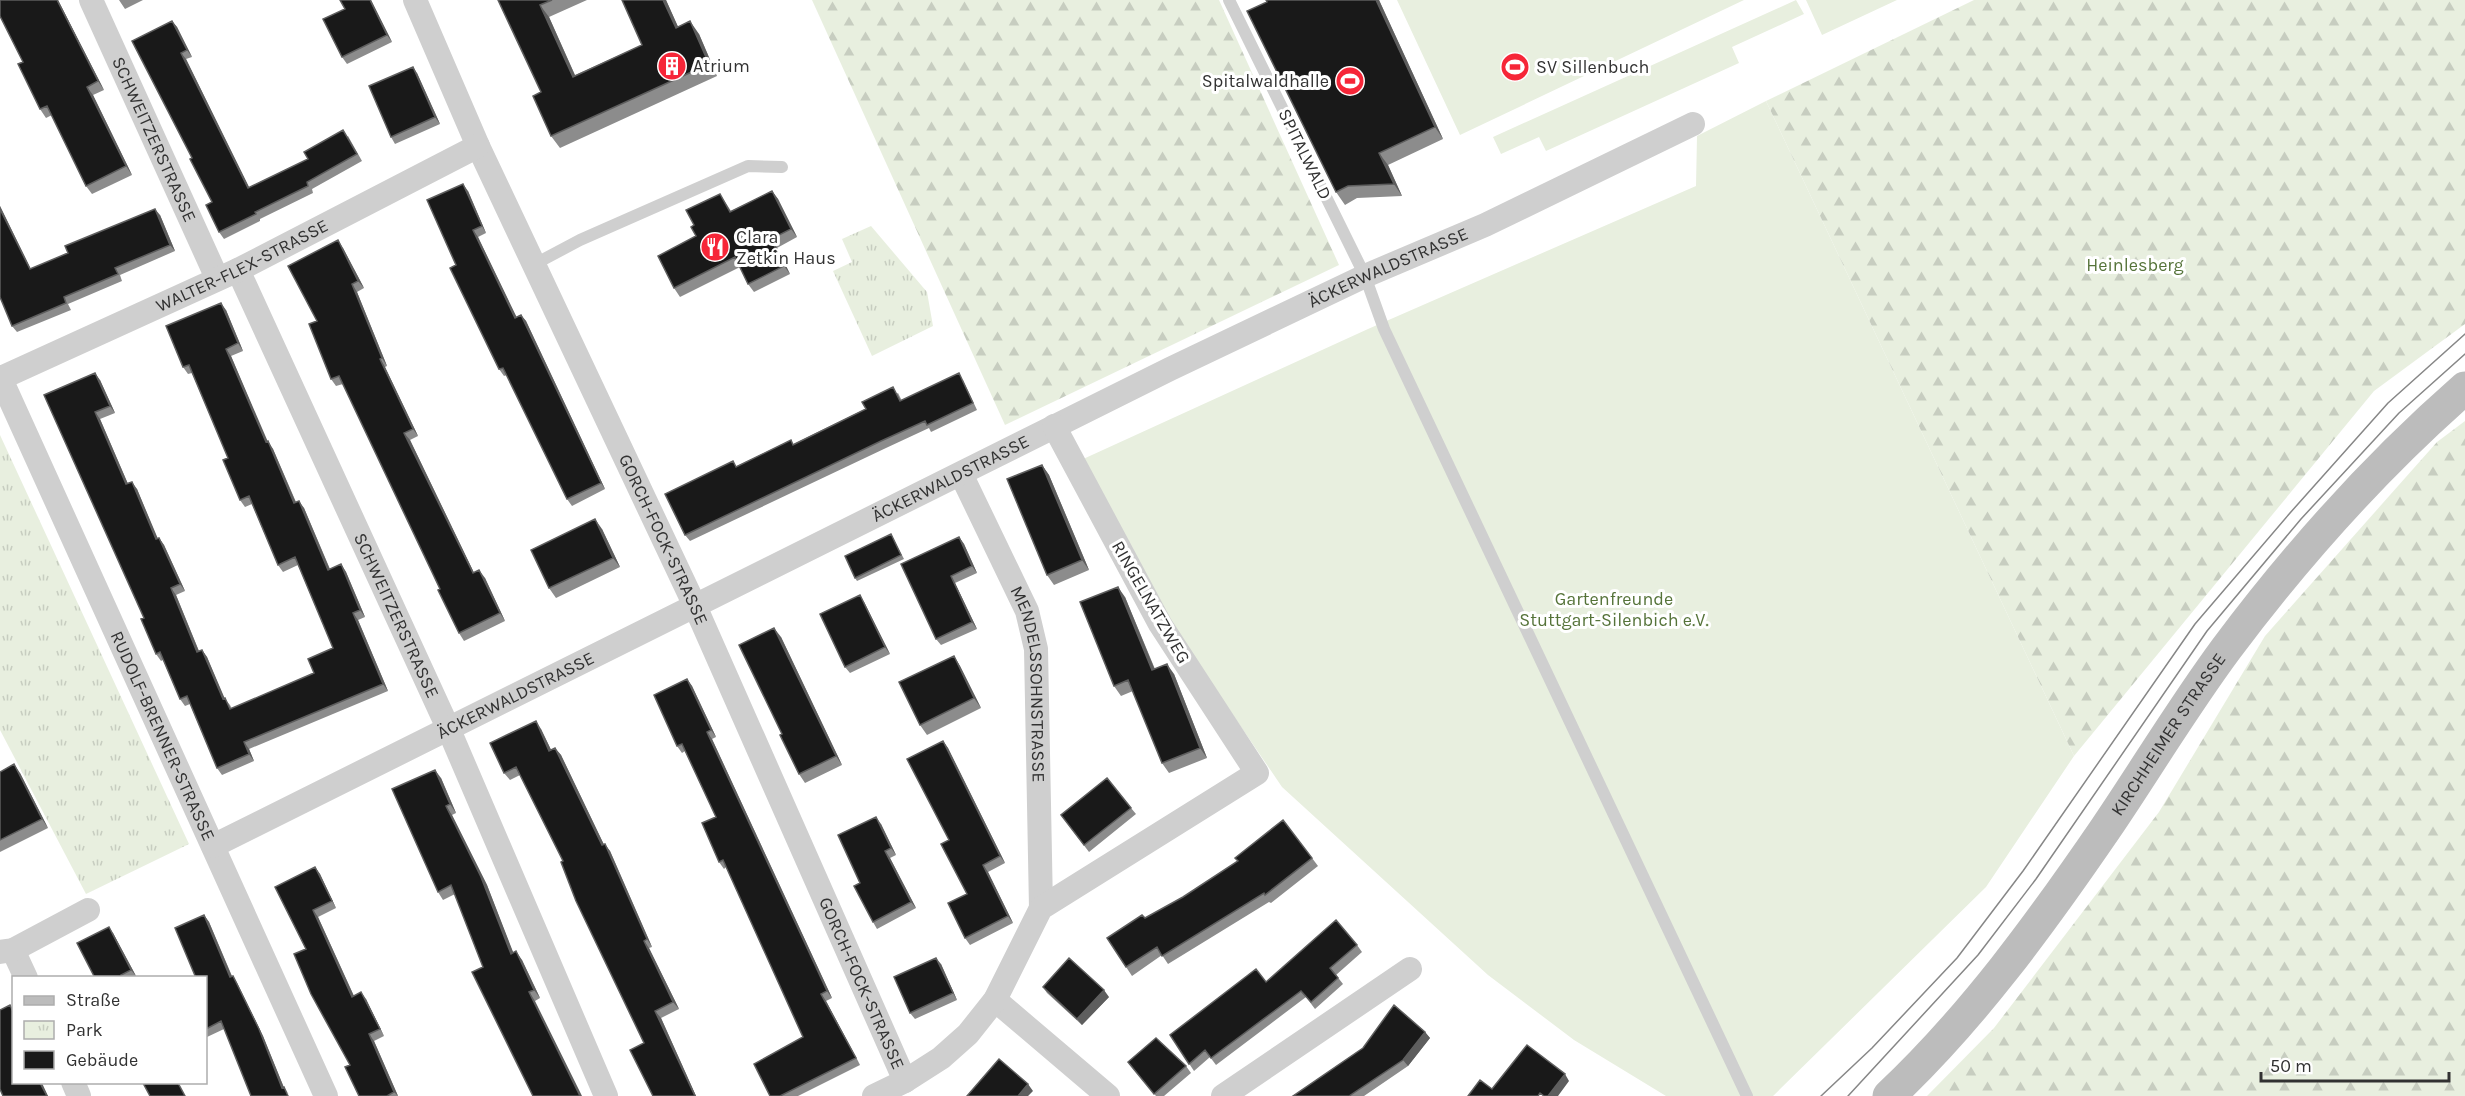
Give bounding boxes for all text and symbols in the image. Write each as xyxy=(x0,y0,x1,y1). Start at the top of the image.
building icon: Atrium xyxy=(656,50,688,82)
sports icon: SV Sillenbuch xyxy=(1499,51,1531,83)
street label: SCHWEITZERSTRASSE xyxy=(107,53,201,226)
place label: Atrium xyxy=(693,55,750,77)
place label: SV Sillenbuch xyxy=(1536,56,1649,78)
sports icon: Spitalwaldhalle xyxy=(1334,65,1366,97)
place label: Spitalwaldhalle xyxy=(1202,70,1329,92)
street label: SPITALWALD xyxy=(1274,105,1336,203)
street label: WALTER-FLEX-STRASSE xyxy=(153,214,332,317)
street label: ÄCKERWALDSTRASSE xyxy=(1305,222,1472,313)
place label: Clara Zetkin Haus xyxy=(736,226,836,269)
restaurant icon: Clara Zetkin Haus xyxy=(699,231,731,263)
park label: Heinlesberg xyxy=(2086,254,2184,276)
street label: ÄCKERWALDSTRASSE xyxy=(868,430,1033,527)
street label: GORCH-FOCK-STRASSE xyxy=(614,451,713,628)
street label: SCHWEITZERSTRASSE xyxy=(349,529,444,701)
street label: RINGELNATZWEG xyxy=(1107,537,1195,667)
street label: MENDELSSOHNSTRASSE xyxy=(1006,582,1050,783)
park label: Gartenfreunde Stuttgart-Silenbich e.V. xyxy=(1519,588,1709,631)
street label: RUDOLF-BRENNER-STRASSE xyxy=(106,627,220,844)
street label: ÄCKERWALDSTRASSE xyxy=(433,647,598,744)
street label: KIRCHHEIMER STRASSE xyxy=(2106,649,2230,820)
street label: GORCH-FOCK-STRASSE xyxy=(814,894,909,1073)
legend xyxy=(12,976,207,1084)
text: Straße xyxy=(66,989,120,1011)
text: Park xyxy=(66,1019,103,1041)
scale bar xyxy=(2261,1045,2448,1083)
text: Gebäude xyxy=(66,1049,138,1071)
text: 50 m xyxy=(2270,1055,2312,1077)

